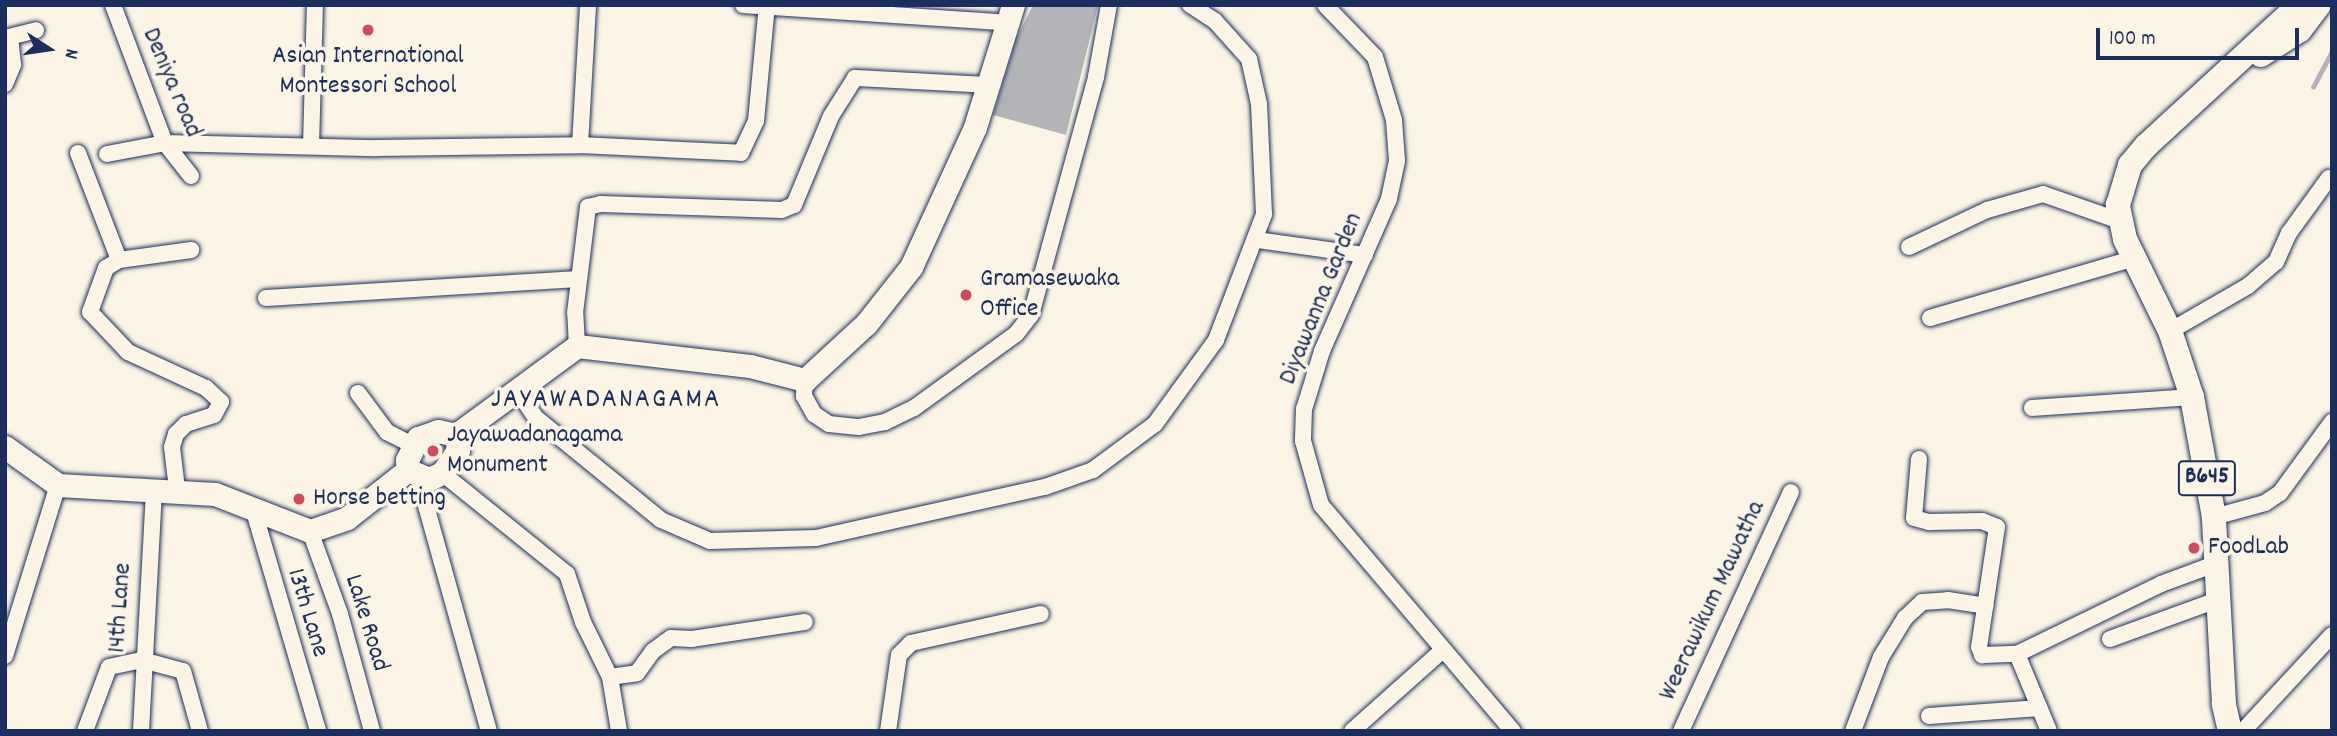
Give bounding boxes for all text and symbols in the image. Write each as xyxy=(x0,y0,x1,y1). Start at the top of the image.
north arrow xyxy=(14,14,84,84)
scale bar xyxy=(2099,14,2302,58)
marker: Asian International Montessori School xyxy=(360,22,376,38)
street label: Deniya road xyxy=(134,24,208,142)
text: 100 m xyxy=(2109,25,2156,55)
place label: Asian International Montessori School xyxy=(272,41,464,102)
text: N xyxy=(56,46,84,61)
street label: Diyawanna Garden xyxy=(1273,208,1371,390)
place label: Gramasewaka Office xyxy=(980,264,1119,326)
marker: Gramasewaka Office xyxy=(958,287,974,303)
district label: JAYAWADANAGAMA xyxy=(493,384,719,418)
place label: Jayawadanagama Monument xyxy=(447,420,623,481)
marker: Jayawadanagama Monument xyxy=(425,443,441,459)
road number: B645 xyxy=(2177,458,2237,499)
place label: Horse betting xyxy=(313,483,446,515)
marker: Horse betting xyxy=(291,491,307,507)
street label: Weerawikum Mawatha xyxy=(1653,496,1773,706)
place label: FoodLab xyxy=(2208,532,2289,564)
marker: FoodLab xyxy=(2186,540,2202,556)
street label: 14th Lane xyxy=(102,562,140,654)
street label: 13th Lane xyxy=(279,565,335,661)
street label: Lake Road xyxy=(337,571,395,675)

